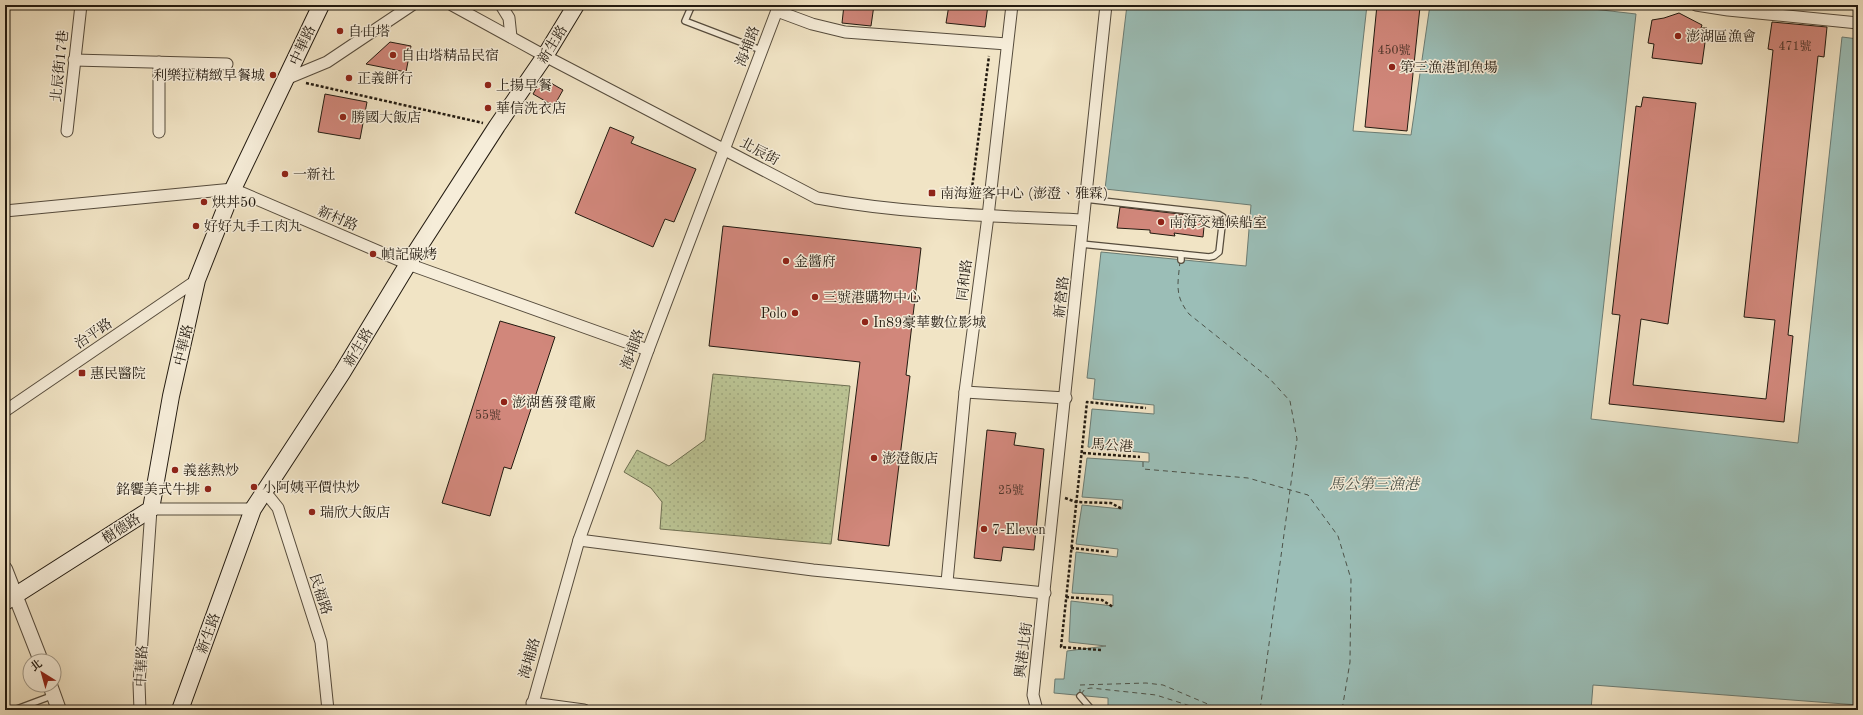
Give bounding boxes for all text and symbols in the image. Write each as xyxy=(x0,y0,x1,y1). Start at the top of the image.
street label: 新生路 xyxy=(535,22,570,66)
street label: 中華路 xyxy=(287,23,318,67)
place label: 自由塔 xyxy=(348,24,390,39)
street label: 海埔路 xyxy=(733,24,762,68)
marker: 自由塔 xyxy=(335,26,345,36)
street label: 北辰街17巷 xyxy=(48,29,71,103)
place label: 澎湖區漁會 xyxy=(1686,29,1756,44)
marker: 澎湖區漁會 xyxy=(1673,31,1683,41)
house number: 471號 xyxy=(1779,39,1811,53)
house number: 450號 xyxy=(1378,43,1410,57)
place label: 自由塔精品民宿 xyxy=(401,48,499,63)
marker: 自由塔精品民宿 xyxy=(388,50,398,60)
place label: 第三漁港卸魚場 xyxy=(1400,60,1498,75)
marker: 第三漁港卸魚場 xyxy=(1387,62,1397,72)
place label: 利樂拉精緻早餐城 xyxy=(153,68,265,83)
marker: 利樂拉精緻早餐城 xyxy=(268,70,278,80)
place label: 正義餅行 xyxy=(357,71,413,86)
marker: 正義餅行 xyxy=(344,73,354,83)
place label: 上揚早餐 xyxy=(496,78,552,93)
marker: 上揚早餐 xyxy=(483,80,493,90)
place label: 華信洗衣店 xyxy=(496,101,566,116)
marker: 華信洗衣店 xyxy=(483,103,493,113)
place label: 勝國大飯店 xyxy=(351,110,421,125)
marker: 勝國大飯店 xyxy=(338,112,348,122)
street label: 北辰街 xyxy=(738,135,782,168)
place label: 一新社 xyxy=(293,167,335,182)
marker: 一新社 xyxy=(280,169,290,179)
place label: 南海遊客中心 (澎澄、雅霖) xyxy=(940,186,1108,201)
marker: 南海遊客中心 (澎澄、雅霖) xyxy=(927,188,937,198)
place label: 烘丼50 xyxy=(212,195,256,210)
marker: 烘丼50 xyxy=(199,197,209,207)
street label: 新村路 xyxy=(316,203,360,234)
place label: 南海交通候船室 xyxy=(1169,215,1267,230)
marker: 南海交通候船室 xyxy=(1156,217,1166,227)
place label: 好好丸手工肉丸 xyxy=(204,219,302,234)
marker: 好好丸手工肉丸 xyxy=(191,221,201,231)
place label: 幀記碳烤 xyxy=(381,247,437,262)
marker: 幀記碳烤 xyxy=(368,249,378,259)
place label: 金醬府 xyxy=(794,254,836,269)
marker: 金醬府 xyxy=(781,256,791,266)
street label: 同和路 xyxy=(954,258,974,302)
street label: 新營路 xyxy=(1052,275,1071,319)
place label: 三號港購物中心 xyxy=(823,290,921,305)
marker: 三號港購物中心 xyxy=(810,292,820,302)
place label: Polo xyxy=(761,307,787,321)
marker: Polo xyxy=(790,308,800,318)
street label: 治平路 xyxy=(72,315,115,351)
place label: In89豪華數位影城 xyxy=(873,315,986,330)
marker: In89豪華數位影城 xyxy=(860,317,870,327)
street label: 中華路 xyxy=(171,323,196,367)
street label: 新生路 xyxy=(341,325,376,369)
street label: 海埔路 xyxy=(618,327,647,371)
place label: 惠民醫院 xyxy=(90,366,146,381)
marker: 惠民醫院 xyxy=(77,368,87,378)
place label: 澎湖舊發電廠 xyxy=(512,395,596,410)
marker: 澎湖舊發電廠 xyxy=(499,397,509,407)
house number: 55號 xyxy=(475,408,501,422)
street label: 馬公港 xyxy=(1090,437,1133,454)
place label: 澎澄飯店 xyxy=(882,451,938,466)
marker: 澎澄飯店 xyxy=(869,453,879,463)
place label: 義慈熱炒 xyxy=(183,463,239,478)
marker: 義慈熱炒 xyxy=(170,465,180,475)
water label: 馬公第三漁港 xyxy=(1329,476,1421,493)
place label: 小阿姨平價快炒 xyxy=(262,480,360,495)
place label: 銘饗美式牛排 xyxy=(116,481,200,497)
marker: 小阿姨平價快炒 xyxy=(249,482,259,492)
house number: 25號 xyxy=(998,483,1024,497)
marker: 銘饗美式牛排 xyxy=(203,484,213,494)
place label: 瑞欣大飯店 xyxy=(320,505,390,520)
marker: 瑞欣大飯店 xyxy=(307,507,317,517)
street label: 樹德路 xyxy=(100,511,143,546)
place label: 7-Eleven xyxy=(992,523,1046,537)
marker: 7-Eleven xyxy=(979,524,989,534)
street label: 民福路 xyxy=(307,572,334,616)
street label: 新生路 xyxy=(194,611,223,655)
street label: 興港北街 xyxy=(1013,621,1034,679)
street label: 海埔路 xyxy=(516,636,542,680)
street label: 中華路 xyxy=(133,645,150,687)
north arrow xyxy=(22,653,62,693)
text: 北 xyxy=(28,657,45,674)

